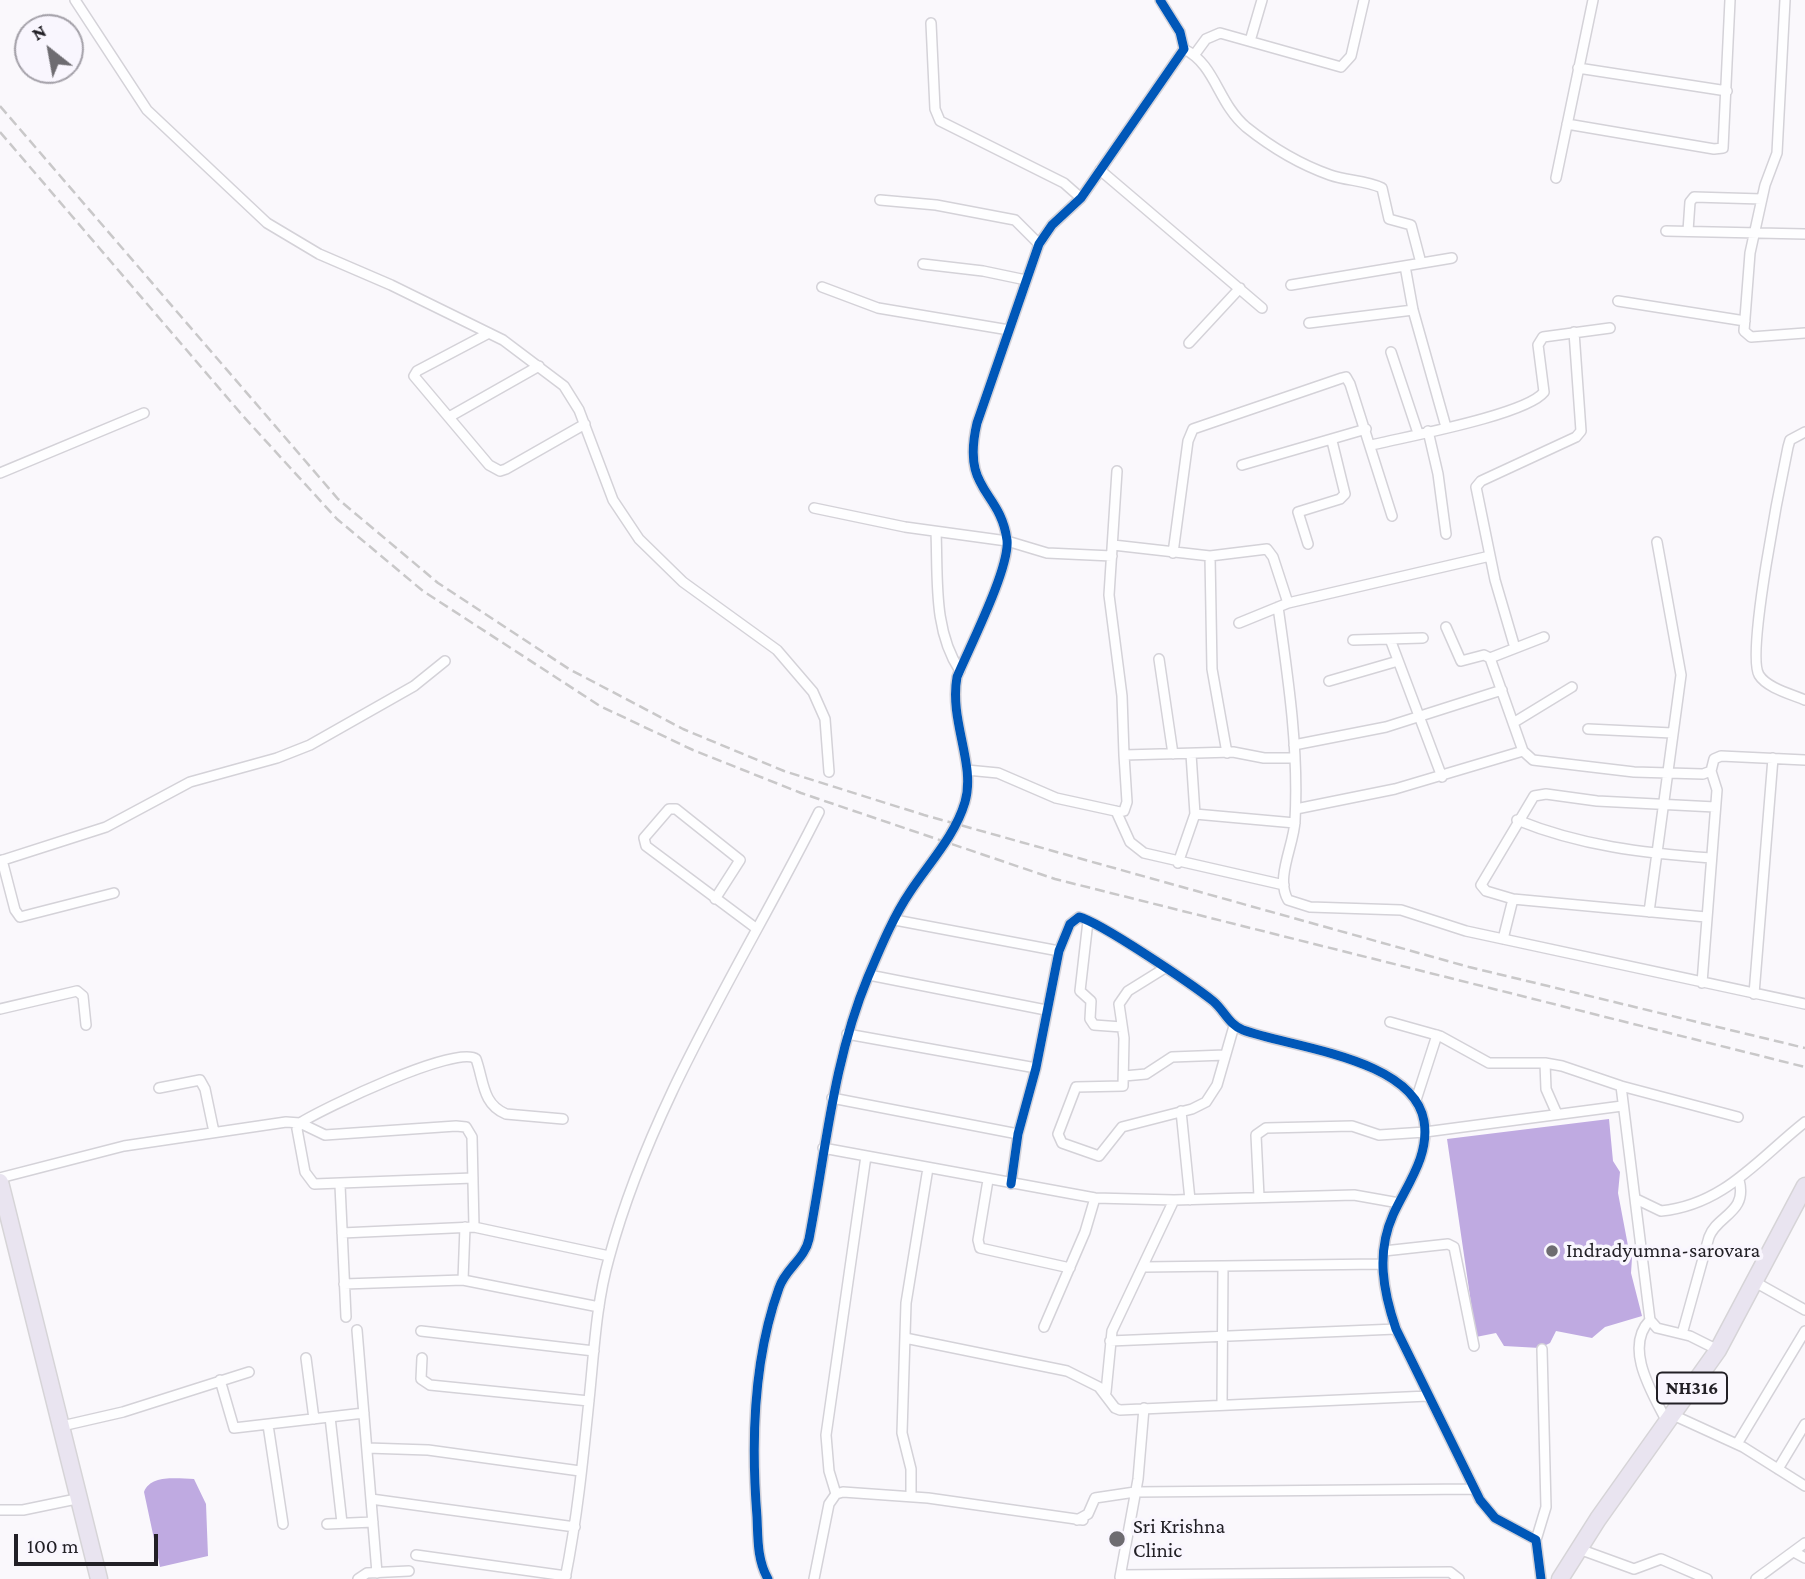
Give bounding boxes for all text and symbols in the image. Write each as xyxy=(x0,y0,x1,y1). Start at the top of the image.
north arrow xyxy=(14,14,84,84)
text: N xyxy=(28,20,50,45)
place label: Indradyumna-sarovara xyxy=(1566,1238,1760,1264)
marker: Indradyumna-sarovara xyxy=(1544,1243,1560,1259)
road number: NH316 xyxy=(1657,1372,1727,1404)
place label: Sri Krishna Clinic xyxy=(1133,1514,1225,1564)
scale bar xyxy=(18,1520,161,1564)
marker: Sri Krishna Clinic xyxy=(1107,1529,1127,1549)
text: 100 m xyxy=(27,1534,79,1558)

